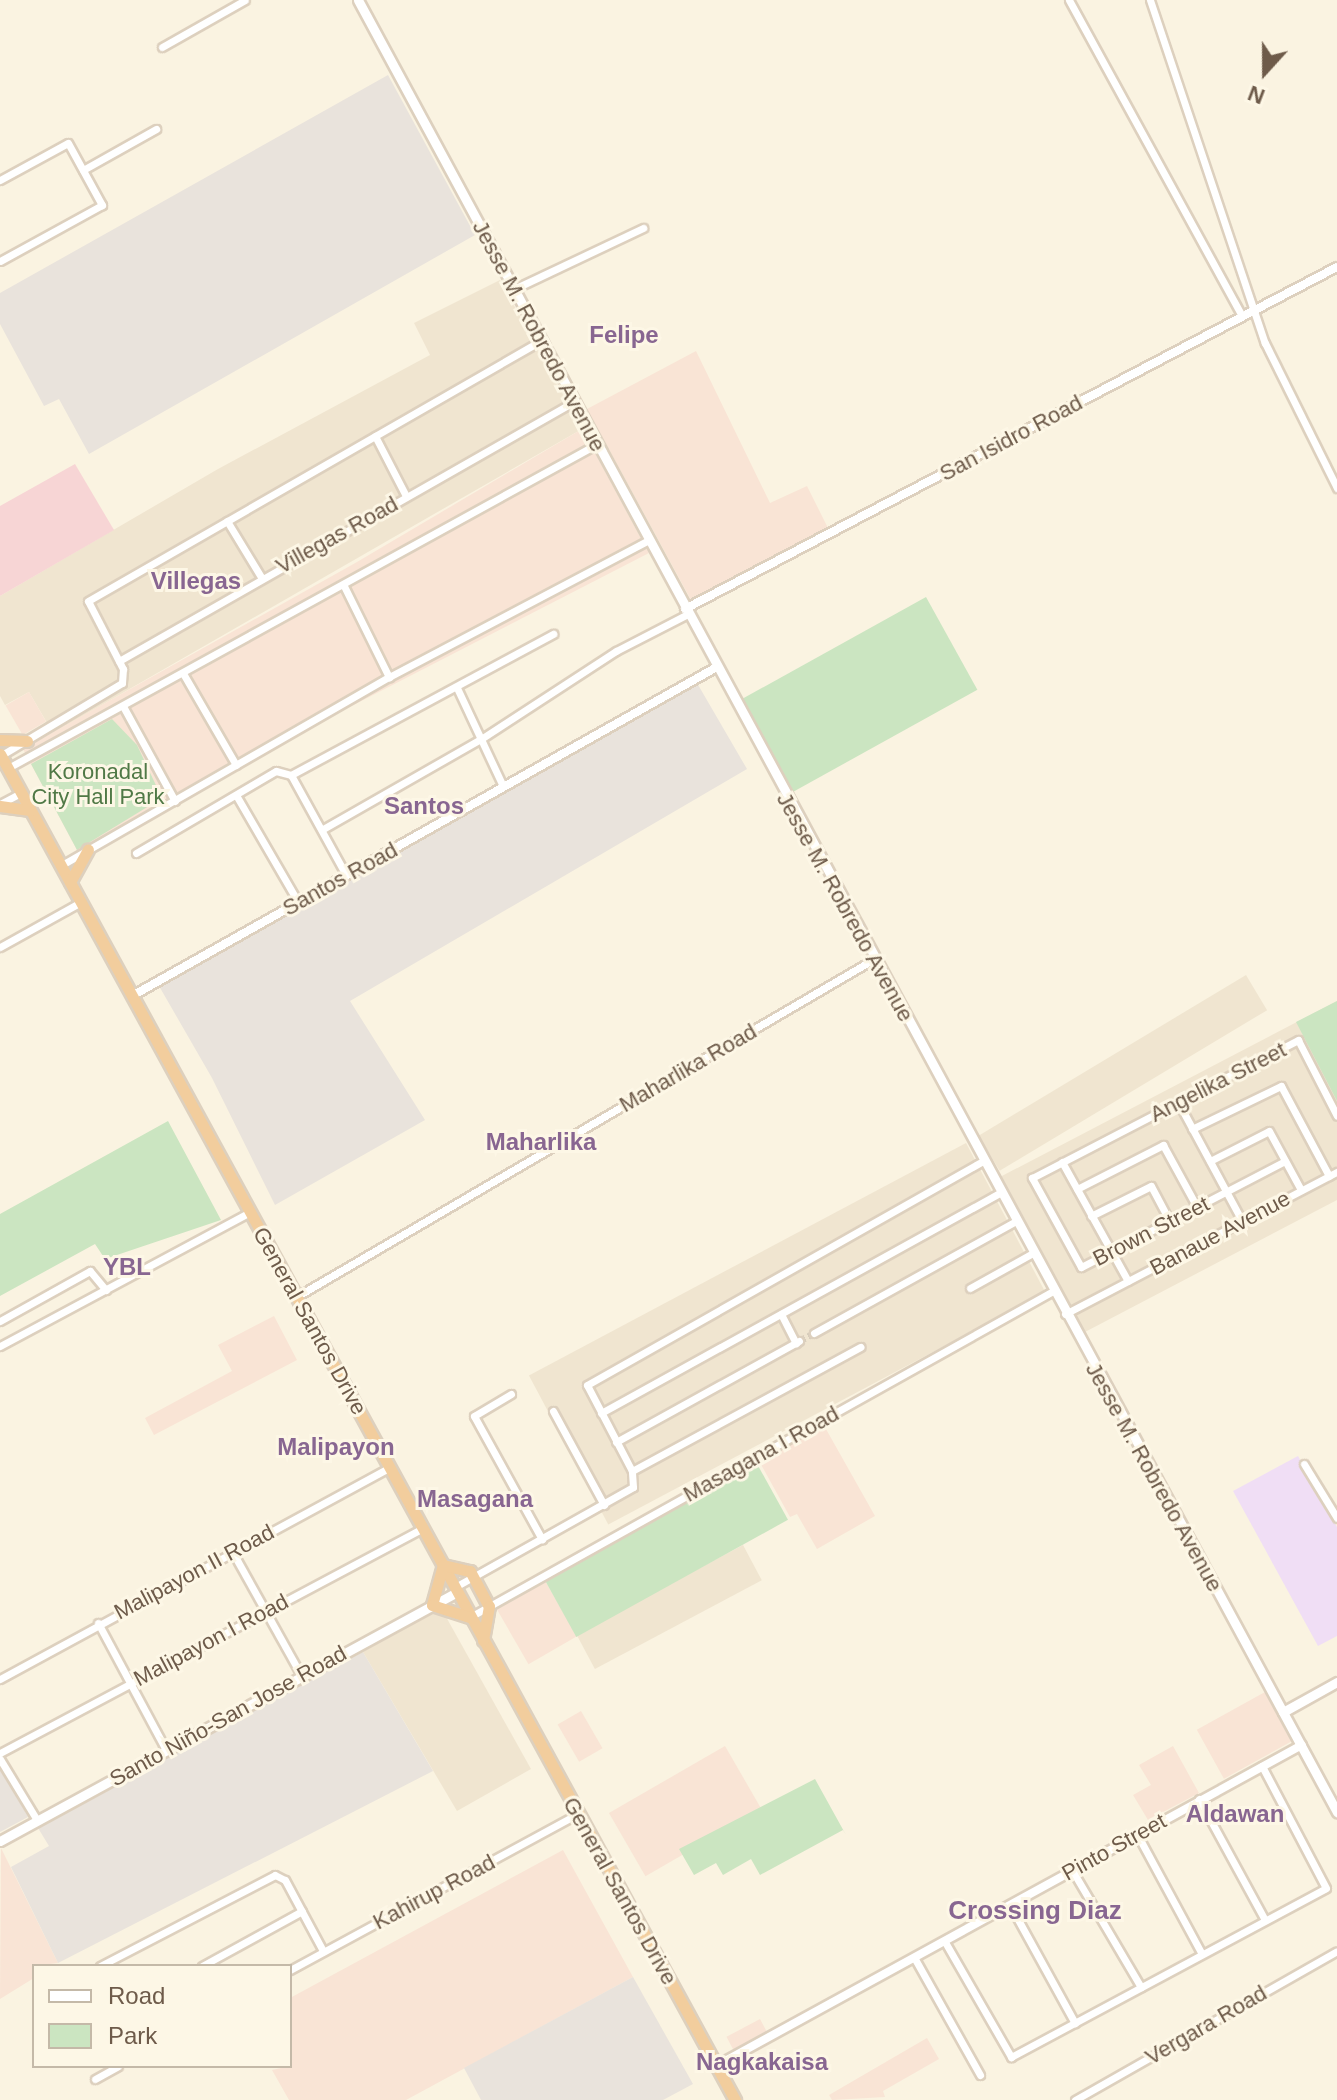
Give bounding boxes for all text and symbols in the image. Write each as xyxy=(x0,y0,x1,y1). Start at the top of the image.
north arrow xyxy=(1225,32,1305,112)
text: N xyxy=(1244,80,1268,109)
street label: Jesse M. Robredo Avenue xyxy=(467,216,611,456)
district label: Felipe xyxy=(589,321,659,349)
street label: San Isidro Road xyxy=(935,389,1087,487)
street label: Villegas Road xyxy=(271,491,403,579)
district label: Villegas xyxy=(151,567,241,595)
park label: Koronadal City Hall Park xyxy=(31,758,165,810)
street label: Jesse M. Robredo Avenue xyxy=(771,787,919,1027)
district label: Santos xyxy=(384,792,464,820)
street label: Santos Road xyxy=(278,837,402,921)
street label: Maharlika Road xyxy=(615,1018,761,1118)
street label: Angelika Street xyxy=(1146,1036,1290,1128)
district label: Maharlika xyxy=(486,1128,596,1156)
street label: Banaue Avenue xyxy=(1145,1185,1295,1281)
street label: Brown Street xyxy=(1088,1190,1214,1272)
street label: General Santos Drive xyxy=(247,1223,373,1419)
district label: YBL xyxy=(103,1253,151,1281)
street label: Jesse M. Robredo Avenue xyxy=(1080,1357,1228,1597)
street label: Masagana I Road xyxy=(679,1400,843,1508)
district label: Malipayon xyxy=(277,1433,395,1461)
district label: Masagana xyxy=(417,1485,533,1513)
street label: Malipayon II Road xyxy=(110,1519,278,1625)
street label: Malipayon I Road xyxy=(129,1588,293,1692)
street label: Santo Niño-San Jose Road xyxy=(105,1640,351,1792)
street label: General Santos Drive xyxy=(557,1793,683,1989)
district label: Aldawan xyxy=(1186,1800,1284,1828)
street label: Pinto Street xyxy=(1057,1808,1171,1886)
street label: Kahirup Road xyxy=(368,1849,500,1935)
district label: Crossing Diaz xyxy=(948,1895,1122,1927)
legend xyxy=(32,1964,292,2068)
street label: Vergara Road xyxy=(1141,1980,1271,2070)
text: Road xyxy=(108,1982,165,2009)
text: Park xyxy=(108,2022,157,2049)
district label: Nagkakaisa xyxy=(696,2048,828,2076)

